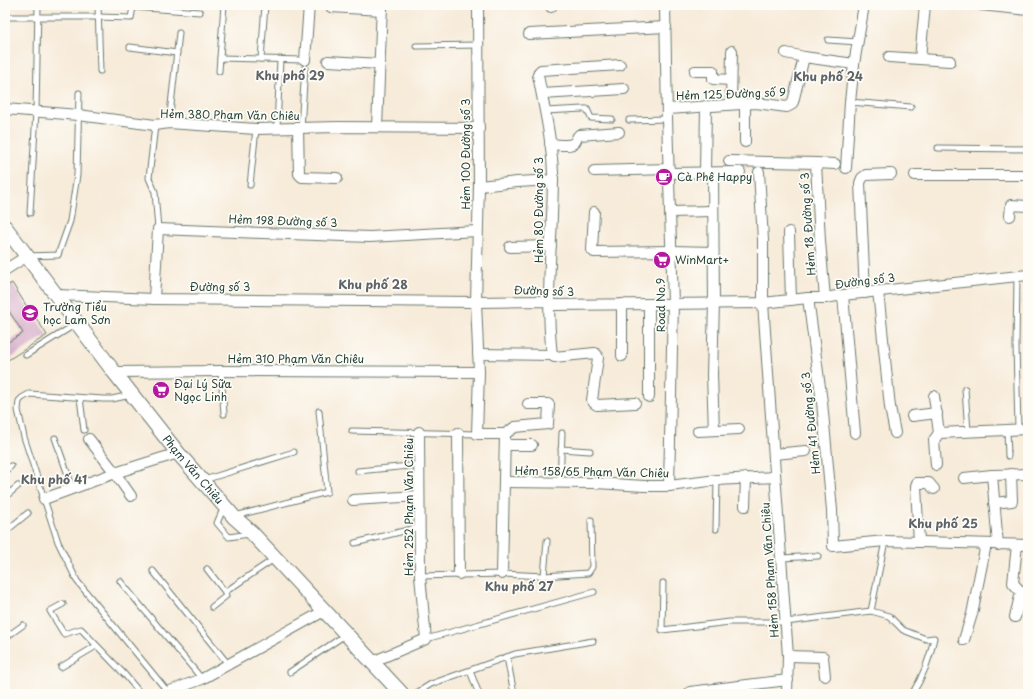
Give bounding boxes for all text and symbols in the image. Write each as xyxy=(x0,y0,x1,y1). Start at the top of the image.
district label: Khu phố 29 xyxy=(255,66,325,84)
district label: Khu phố 24 xyxy=(793,67,863,85)
street label: Hẻm 125 Đường số 9 xyxy=(676,83,786,104)
street label: Hẻm 100 Đường số 3 xyxy=(457,98,474,210)
street label: Hẻm 380 Phạm Văn Chiêu xyxy=(160,105,300,124)
street label: Hẻm 80 Đường số 3 xyxy=(530,157,547,263)
cafe icon: Cà Phê Happy xyxy=(654,167,674,187)
place label: Cà Phê Happy xyxy=(677,168,752,185)
street label: Hẻm 18 Đường số 3 xyxy=(795,172,820,276)
street label: Hẻm 198 Đường số 3 xyxy=(228,210,338,231)
supermarket icon: WinMart+ xyxy=(652,250,672,270)
place label: WinMart+ xyxy=(675,251,729,268)
street label: Đường số 3 xyxy=(834,268,896,293)
district label: Khu phố 28 xyxy=(338,275,408,293)
street label: Đường số 3 xyxy=(190,278,250,295)
street label: Road No.9 xyxy=(652,278,669,332)
street label: Đường số 3 xyxy=(514,281,575,300)
place label: Trường Tiểu học Lam Sơn xyxy=(43,298,111,328)
school or university icon: Trường Tiểu học Lam Sơn xyxy=(20,303,40,323)
street label: Hẻm 310 Phạm Văn Chiêu xyxy=(228,350,364,367)
street label: Hẻm 41 Đường số 3 xyxy=(797,371,824,475)
place label: Đại Lý Sữa Ngọc Linh xyxy=(174,375,233,405)
supermarket icon: Đại Lý Sữa Ngọc Linh xyxy=(151,380,171,400)
street label: Phạm Văn Chiêu xyxy=(159,431,228,508)
street label: Hẻm 252 Phạm Văn Chiêu xyxy=(400,438,417,576)
street label: Hẻm 158/65 Phạm Văn Chiêu xyxy=(515,462,669,481)
district label: Khu phố 41 xyxy=(21,470,87,488)
street label: Hẻm 158 Phạm Văn Chiêu xyxy=(756,502,783,638)
district label: Khu phố 25 xyxy=(908,514,978,532)
district label: Khu phố 27 xyxy=(485,577,553,595)

